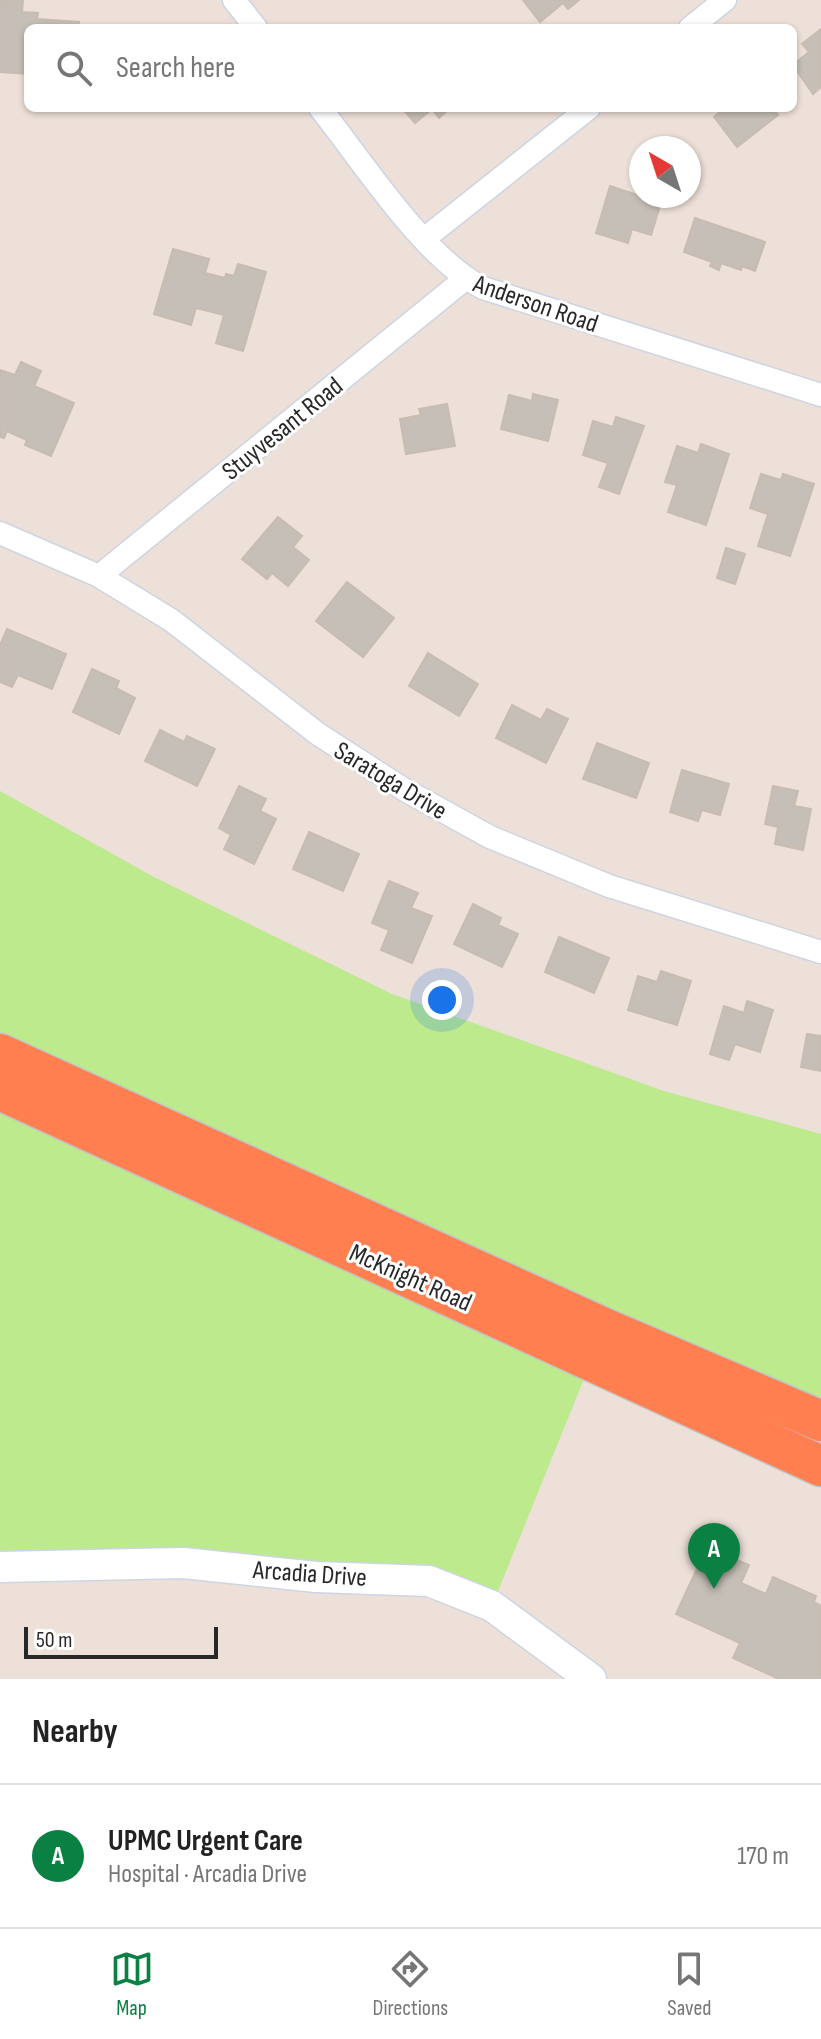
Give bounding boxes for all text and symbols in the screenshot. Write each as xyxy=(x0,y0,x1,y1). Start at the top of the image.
search box xyxy=(24,24,797,112)
icon: search xyxy=(52,46,96,90)
text: Search here xyxy=(116,50,235,86)
north arrow xyxy=(629,136,701,208)
street label: Anderson Road xyxy=(468,268,602,340)
street label: Stuyvesant Road xyxy=(216,371,350,487)
street label: Saratoga Drive xyxy=(328,735,452,827)
your location xyxy=(422,980,462,1020)
street label: McKnight Road xyxy=(344,1238,476,1319)
pin: A xyxy=(688,1523,740,1589)
street label: Arcadia Drive xyxy=(251,1555,368,1594)
scale bar xyxy=(24,1623,218,1659)
text: 50 m xyxy=(36,1627,72,1654)
text: Nearby xyxy=(32,1711,118,1752)
text: UPMC Urgent Care xyxy=(108,1823,303,1859)
text: A xyxy=(52,1841,64,1872)
text: 170 m xyxy=(737,1841,789,1872)
text: Hospital · Arcadia Drive xyxy=(108,1859,307,1890)
tab: Map xyxy=(110,1947,154,2022)
tab: Directions xyxy=(373,1947,448,2022)
tab: Saved xyxy=(667,1947,711,2022)

